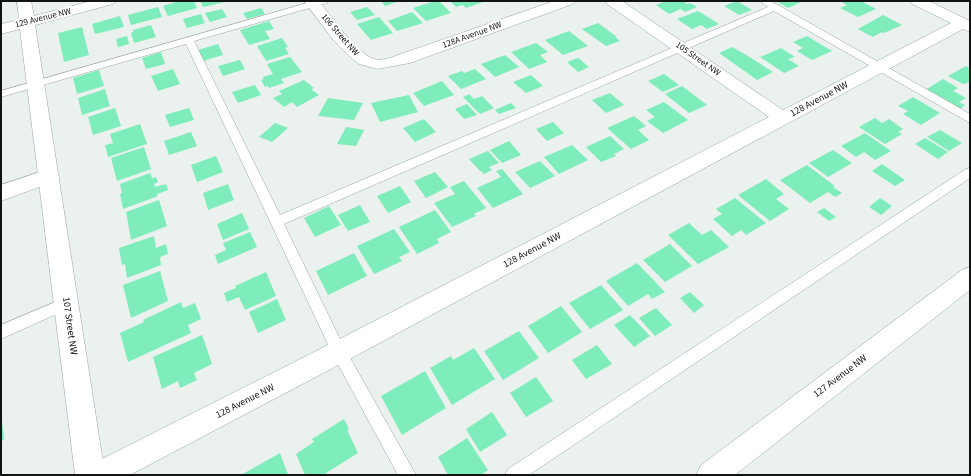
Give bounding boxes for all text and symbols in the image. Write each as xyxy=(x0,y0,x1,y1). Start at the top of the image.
street label: 129 Avenue NW xyxy=(13,5,73,31)
street label: 106 Street NW xyxy=(318,11,362,59)
street label: 128A Avenue NW xyxy=(440,18,504,52)
street label: 105 Street NW xyxy=(673,39,723,79)
street label: 128 Avenue NW xyxy=(787,78,851,120)
street label: 128 Avenue NW xyxy=(500,229,564,271)
street label: 107 Street NW xyxy=(59,296,81,356)
street label: 127 Avenue NW xyxy=(810,351,870,401)
street label: 128 Avenue NW xyxy=(213,380,277,422)

